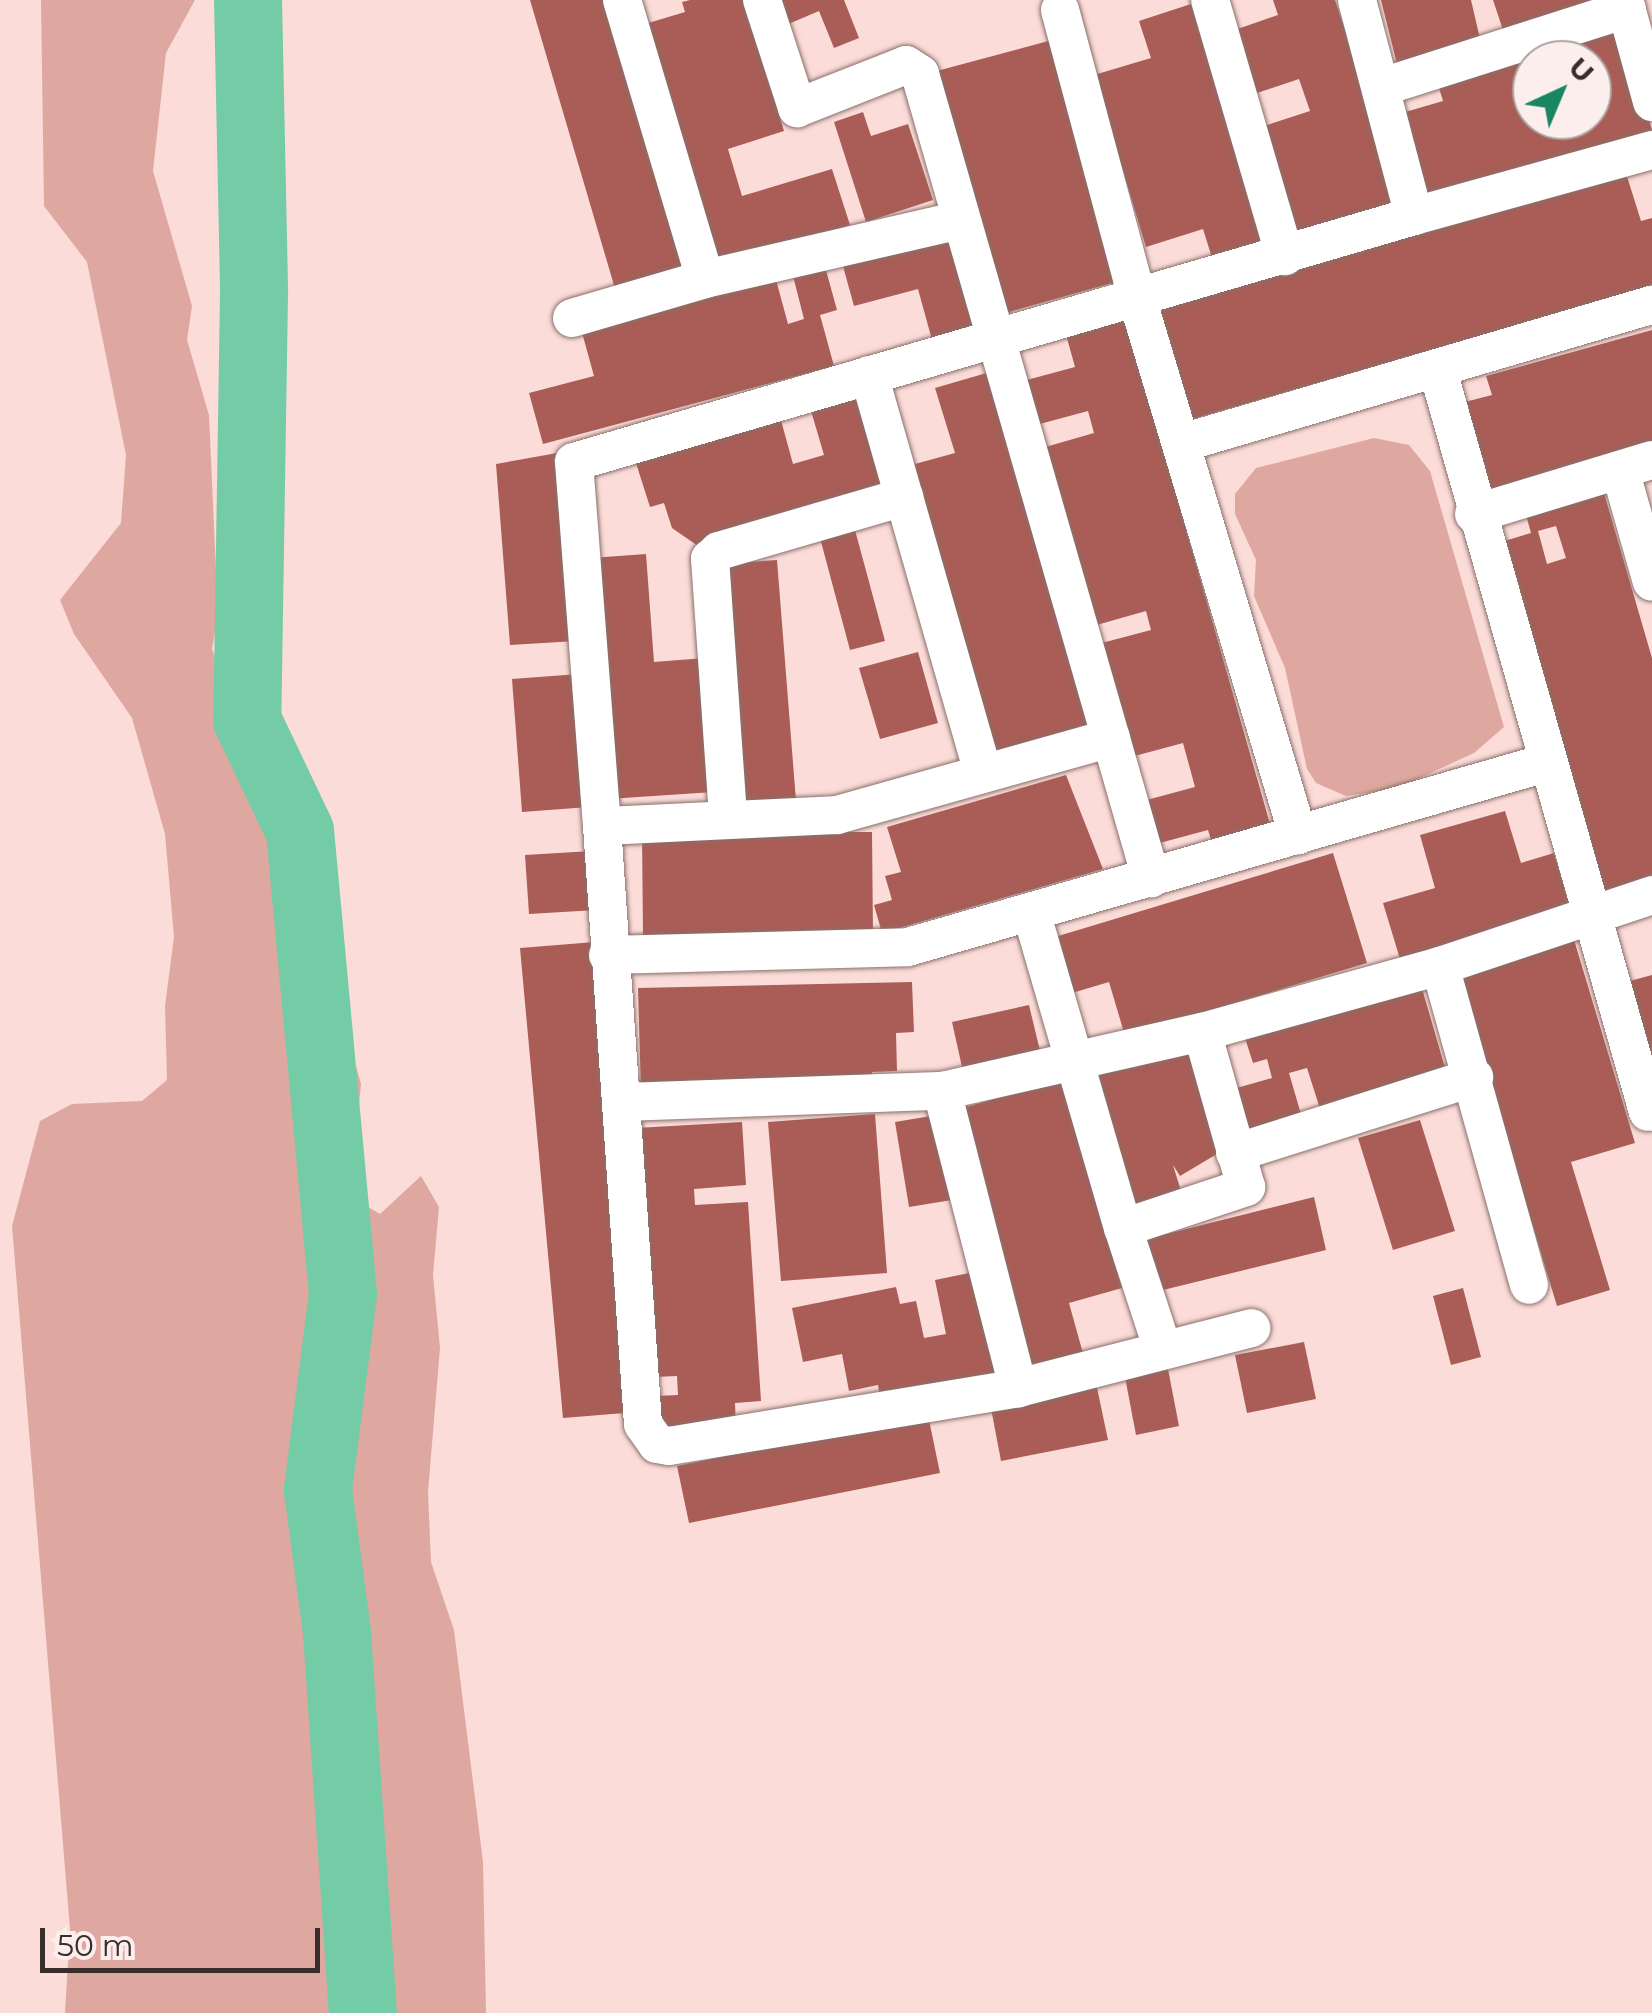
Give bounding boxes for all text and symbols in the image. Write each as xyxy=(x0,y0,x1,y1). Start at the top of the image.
north arrow xyxy=(1512,40,1612,140)
text: U xyxy=(1562,50,1601,90)
scale bar xyxy=(45,1908,325,1970)
text: 50 m xyxy=(57,1927,134,1964)

